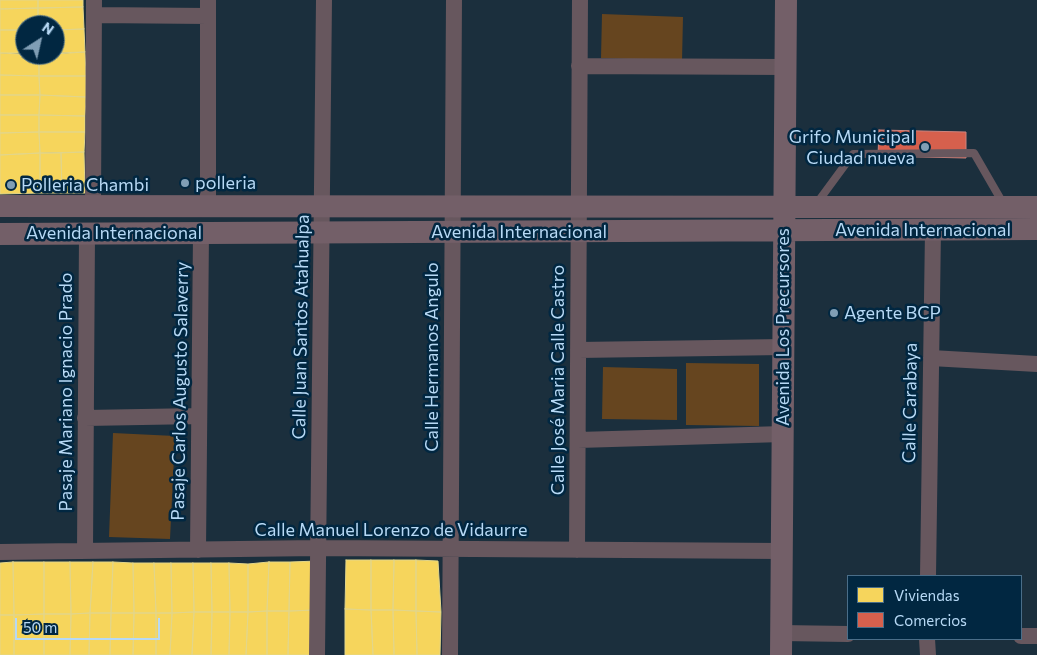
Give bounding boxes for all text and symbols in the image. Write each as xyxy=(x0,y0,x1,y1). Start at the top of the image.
north arrow xyxy=(15,15,65,65)
text: N xyxy=(39,18,57,38)
place label: Grifo Municipal Ciudad nueva xyxy=(789,126,915,168)
marker: Grifo Municipal Ciudad nueva xyxy=(919,141,931,153)
place label: polleria xyxy=(195,172,256,194)
place label: Polleria Chambi xyxy=(21,174,149,196)
marker: polleria xyxy=(179,177,191,189)
marker: Polleria Chambi xyxy=(5,179,17,191)
street label: Calle Juan Santos Atahualpa xyxy=(288,214,314,440)
street label: Avenida Internacional xyxy=(835,219,1011,241)
street label: Avenida Internacional xyxy=(431,221,607,243)
street label: Avenida Internacional xyxy=(26,222,202,244)
street label: Avenida Los Precursores xyxy=(772,228,794,426)
street label: Pasaje Carlos Augusto Salaverry xyxy=(167,261,193,521)
street label: Calle Hermanos Angulo xyxy=(421,262,443,452)
street label: Calle José Maria Calle Castro xyxy=(547,265,569,495)
street label: Pasaje Mariano Ignacio Prado xyxy=(55,272,77,512)
place label: Agente BCP xyxy=(844,302,941,324)
marker: Agente BCP xyxy=(828,307,840,319)
street label: Calle Carabaya xyxy=(898,343,922,463)
street label: Calle Manuel Lorenzo de Vidaurre xyxy=(255,519,527,541)
legend xyxy=(847,575,1022,640)
text: Viviendas xyxy=(894,586,960,604)
scale bar xyxy=(18,608,162,640)
text: Comercios xyxy=(894,611,967,629)
text: 50 m xyxy=(23,618,57,636)

